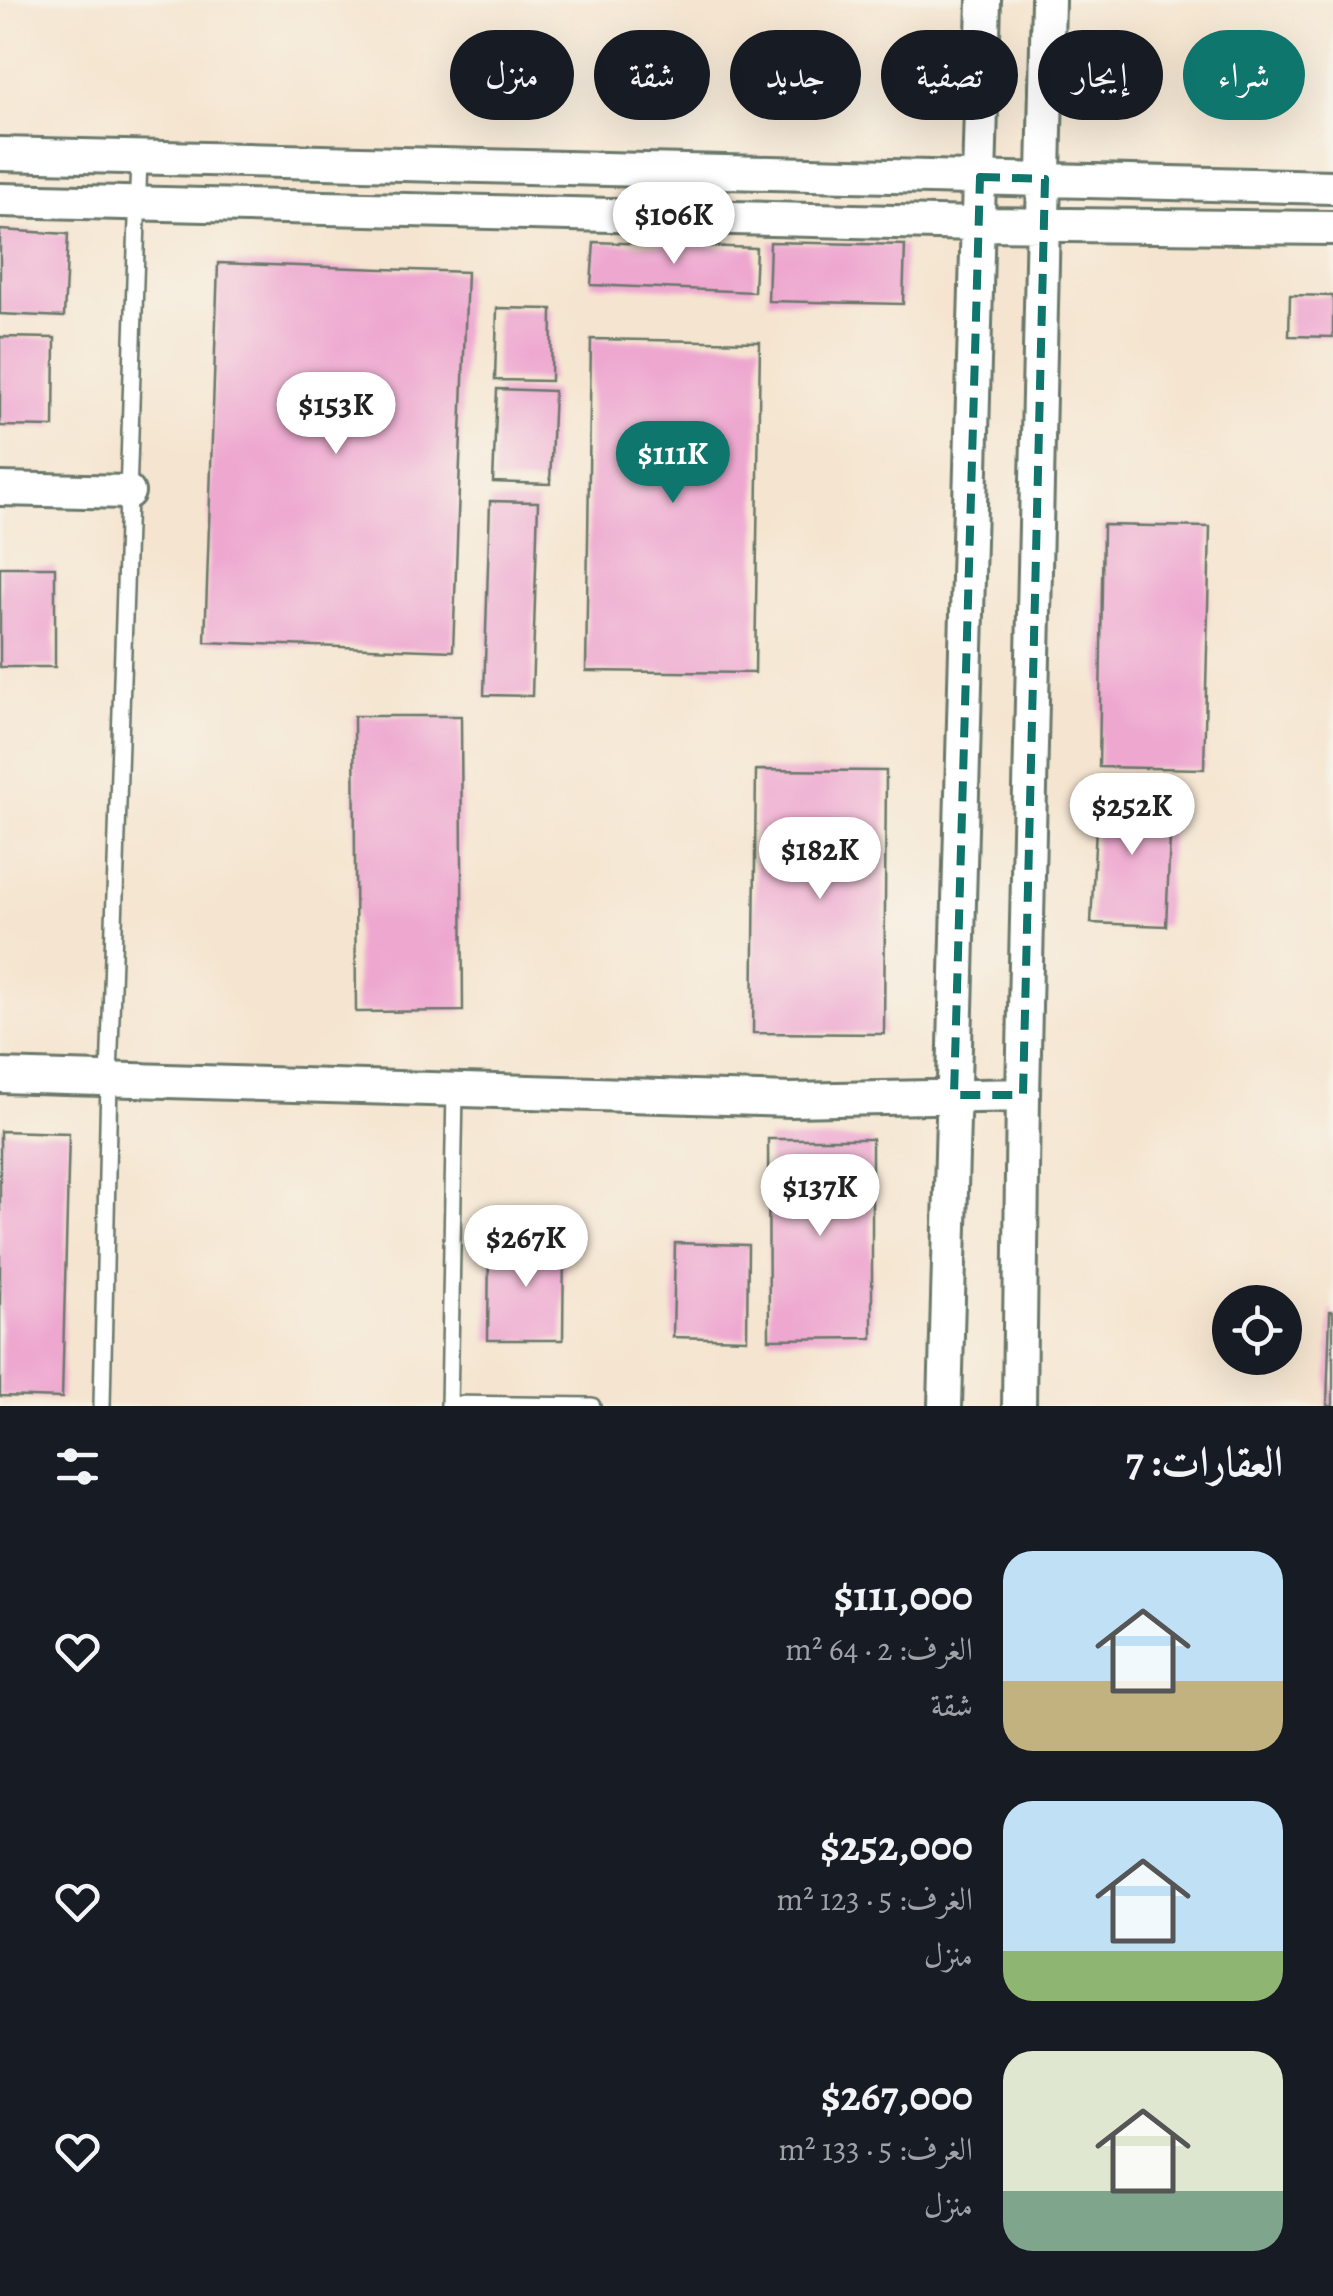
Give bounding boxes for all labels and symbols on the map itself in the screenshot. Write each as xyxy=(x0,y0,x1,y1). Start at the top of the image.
pin: $106K xyxy=(604,182,744,267)
pin: $153K xyxy=(266,372,406,457)
pin: $111K xyxy=(603,421,743,506)
pin: $252K xyxy=(1062,773,1202,858)
pin: $182K xyxy=(750,817,890,902)
pin: $137K xyxy=(750,1154,890,1239)
pin: $267K xyxy=(456,1205,596,1290)

